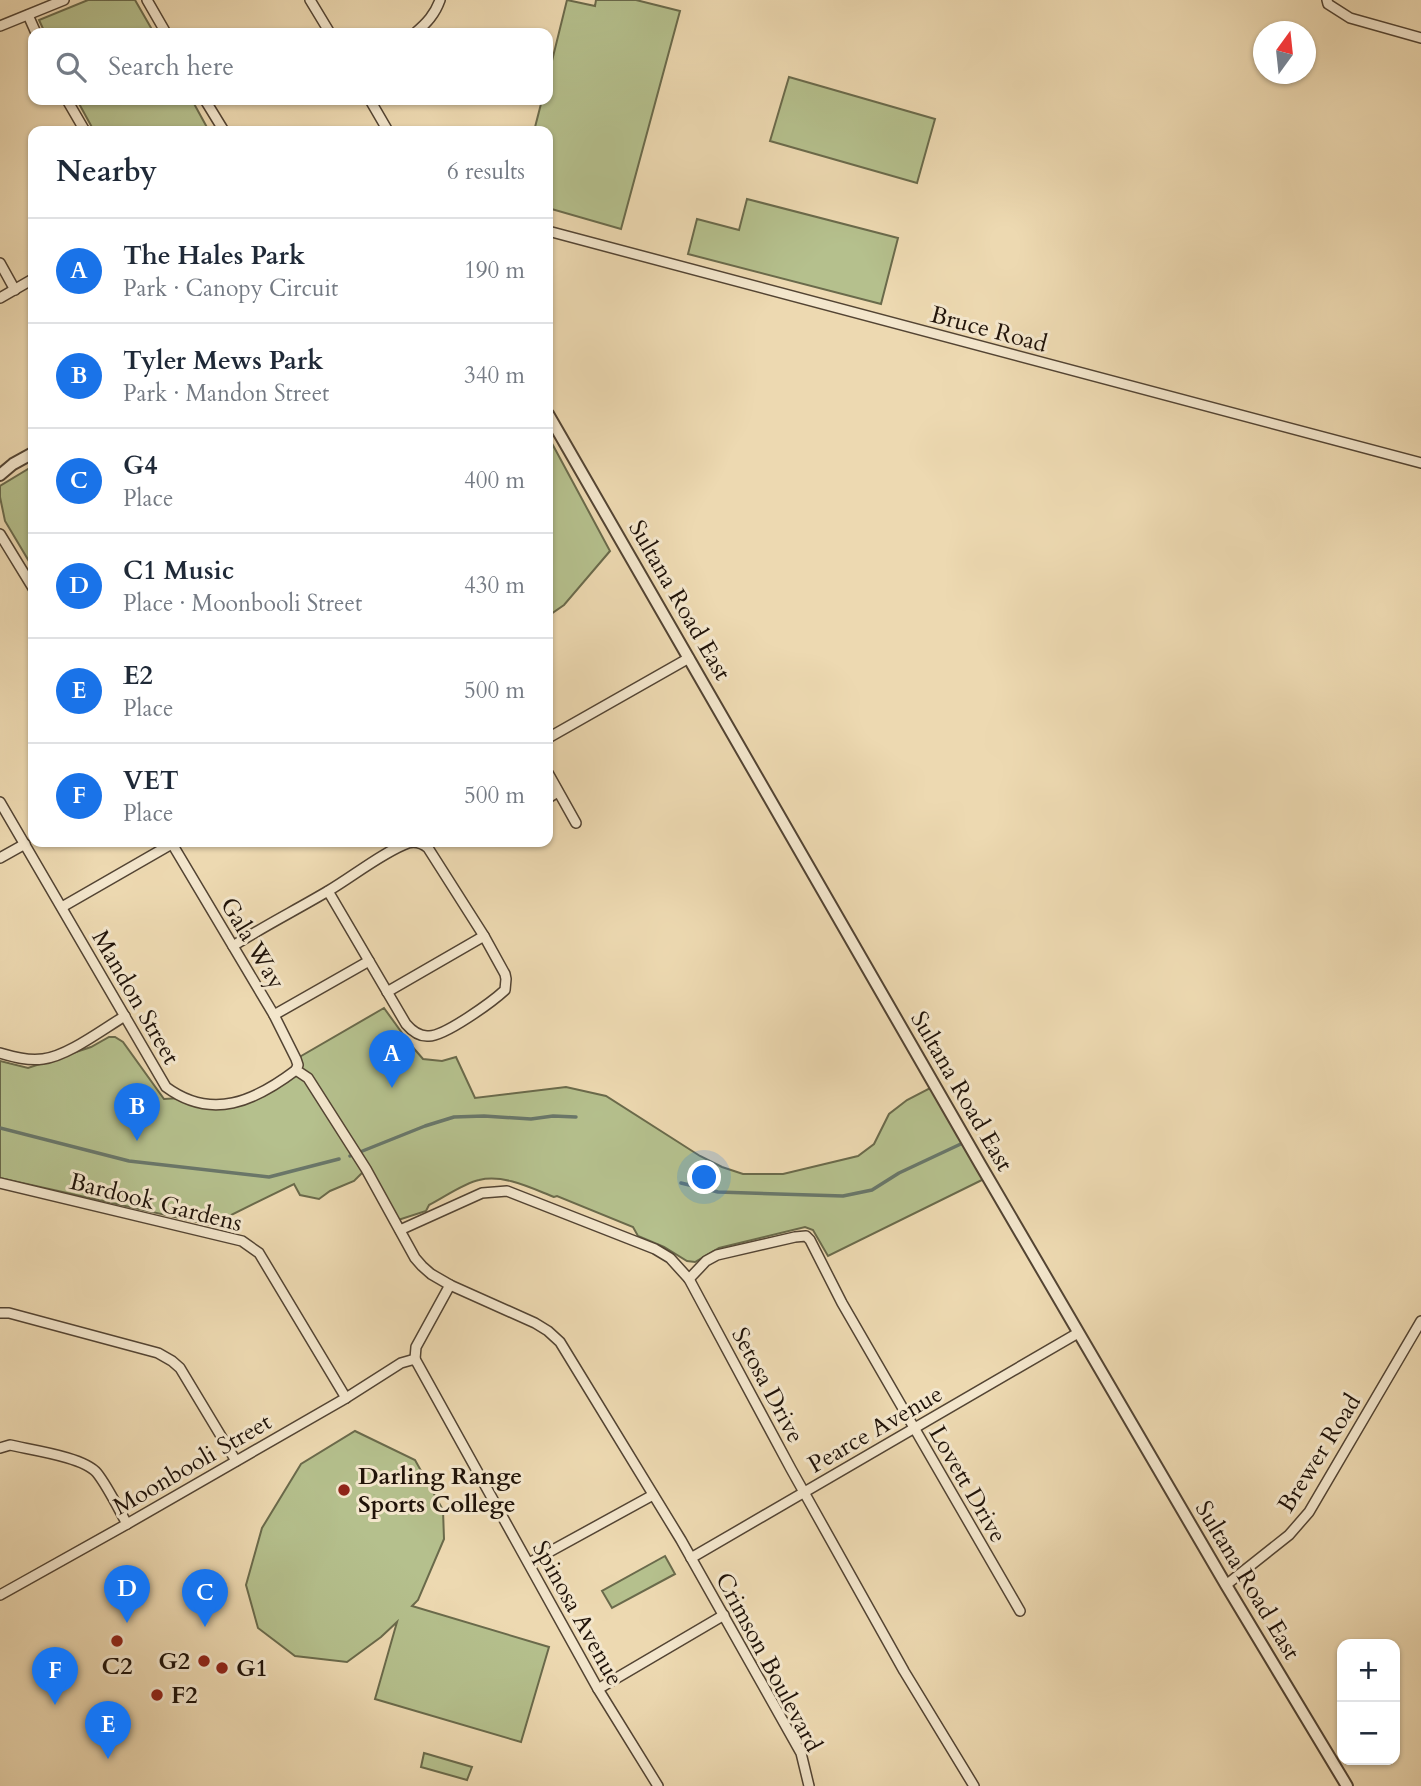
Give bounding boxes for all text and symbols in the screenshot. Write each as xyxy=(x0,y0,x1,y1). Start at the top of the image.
north arrow xyxy=(1253,21,1316,84)
search box xyxy=(28,28,553,105)
icon: search xyxy=(52,48,90,86)
text: Search here xyxy=(108,49,234,84)
text: Nearby xyxy=(56,151,157,192)
text: 6 results xyxy=(447,156,525,187)
text: The Hales Park xyxy=(123,238,305,273)
text: A xyxy=(70,255,88,286)
text: 190 m xyxy=(464,255,525,286)
text: Park · Canopy Circuit xyxy=(123,273,338,304)
street label: Bruce Road xyxy=(927,298,1051,361)
text: Tyler Mews Park xyxy=(123,343,324,378)
text: B xyxy=(71,360,87,391)
text: 340 m xyxy=(464,360,525,391)
text: Park · Mandon Street xyxy=(123,378,329,409)
text: G4 xyxy=(123,448,157,483)
text: C xyxy=(70,465,88,496)
text: 400 m xyxy=(464,465,525,496)
text: Place xyxy=(123,483,173,514)
street label: Sultana Road East xyxy=(620,514,739,687)
text: C1 Music xyxy=(123,553,234,588)
text: D xyxy=(69,570,89,601)
text: 430 m xyxy=(464,570,525,601)
text: Place · Moonbooli Street xyxy=(123,588,362,619)
text: E2 xyxy=(123,658,153,693)
text: E xyxy=(72,675,86,706)
text: 500 m xyxy=(464,675,525,706)
text: Place xyxy=(123,693,173,724)
text: VET xyxy=(123,763,179,798)
text: F xyxy=(72,780,86,811)
text: 500 m xyxy=(464,780,525,811)
text: Place xyxy=(123,798,173,829)
street label: Gala Way xyxy=(212,891,293,996)
street label: Mandon Street xyxy=(84,924,188,1071)
street label: Sultana Road East xyxy=(902,1005,1021,1178)
pin: A xyxy=(369,1030,415,1088)
pin: B xyxy=(114,1083,160,1141)
your location xyxy=(687,1160,721,1194)
street label: Bardook Gardens xyxy=(66,1165,246,1240)
street label: Setosa Drive xyxy=(723,1322,812,1449)
street label: Pearce Avenue xyxy=(802,1378,949,1481)
street label: Brewer Road xyxy=(1270,1387,1369,1519)
street label: Moonbooli Street xyxy=(107,1405,278,1523)
street label: Lovett Drive xyxy=(921,1420,1014,1549)
place label: Darling Range Sports College xyxy=(358,1460,522,1521)
marker: Darling Range Sports College xyxy=(336,1482,352,1498)
street label: Sultana Road East xyxy=(1187,1495,1308,1666)
street label: Spinosa Avenue xyxy=(524,1535,631,1692)
pin: D xyxy=(104,1565,150,1623)
street label: Crimson Boulevard xyxy=(707,1567,830,1758)
pin: C xyxy=(182,1569,228,1627)
marker: C2 xyxy=(109,1633,125,1649)
map controls xyxy=(1337,1639,1400,1765)
button: + xyxy=(1337,1639,1400,1702)
place label: G2 xyxy=(158,1645,190,1678)
pin: F xyxy=(32,1647,78,1705)
place label: C2 xyxy=(102,1650,132,1683)
place label: G1 xyxy=(236,1652,268,1685)
marker: G2 xyxy=(196,1653,212,1669)
marker: G1 xyxy=(214,1660,230,1676)
place label: F2 xyxy=(171,1679,198,1712)
marker: F2 xyxy=(149,1687,165,1703)
pin: E xyxy=(85,1701,131,1759)
button: − xyxy=(1337,1702,1400,1765)

